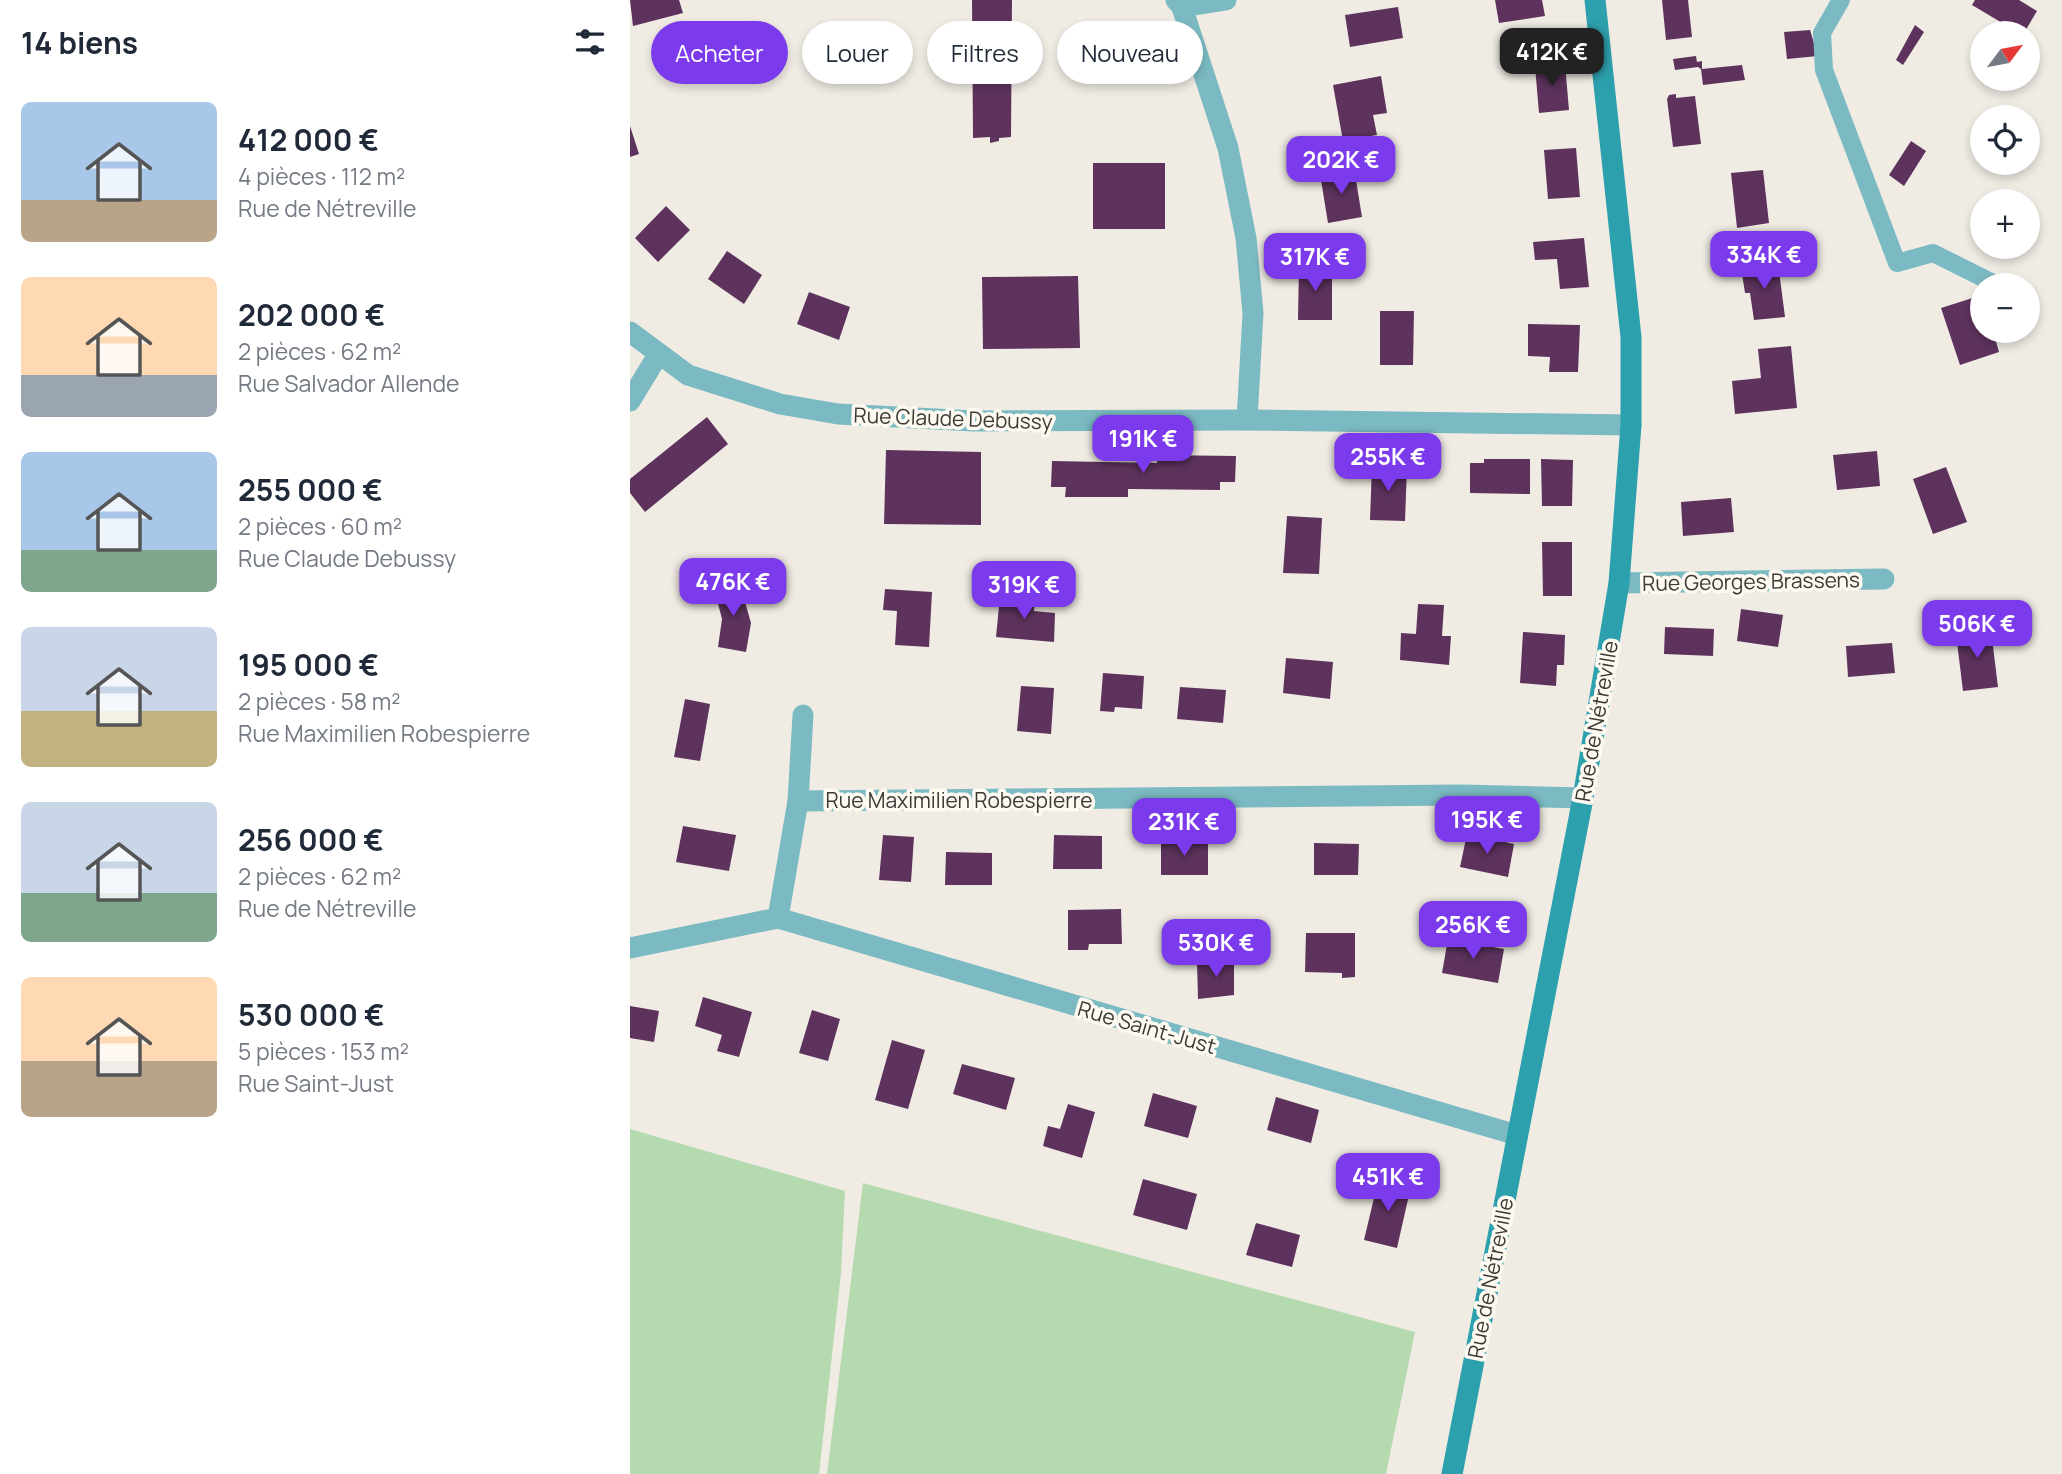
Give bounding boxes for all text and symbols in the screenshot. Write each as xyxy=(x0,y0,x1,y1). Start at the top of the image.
chip: Acheter xyxy=(651,21,788,84)
chip: Louer xyxy=(802,21,913,84)
chip: Filtres xyxy=(927,21,1043,84)
chip: Nouveau xyxy=(1057,21,1203,84)
north arrow xyxy=(1970,21,2040,91)
map controls xyxy=(1970,21,2040,343)
text: 14 biens xyxy=(21,22,138,63)
icon: filters xyxy=(571,23,609,61)
pin: 412K € xyxy=(1495,28,1609,88)
text: 412K € xyxy=(1516,35,1588,67)
button: locate xyxy=(1970,105,2040,175)
text: 412 000 € xyxy=(238,119,379,160)
icon: home xyxy=(77,130,161,214)
pin: 202K € xyxy=(1284,136,1398,196)
text: 202K € xyxy=(1302,143,1380,175)
text: 4 pièces · 112 m² xyxy=(238,160,405,192)
button: + xyxy=(1970,189,2040,259)
text: Rue de Nétreville xyxy=(238,192,417,224)
pin: 334K € xyxy=(1707,232,1821,291)
pin: 317K € xyxy=(1258,233,1372,293)
text: 334K € xyxy=(1726,238,1802,270)
text: 317K € xyxy=(1280,240,1350,272)
button: − xyxy=(1970,273,2040,343)
text: 202 000 € xyxy=(238,294,385,335)
icon: home xyxy=(77,305,161,389)
text: 2 pièces · 62 m² xyxy=(238,335,401,367)
text: Rue Salvador Allende xyxy=(238,367,460,399)
street label: Rue Claude Debussy xyxy=(853,401,1053,435)
pin: 191K € xyxy=(1086,416,1200,475)
text: 191K € xyxy=(1108,422,1178,454)
pin: 255K € xyxy=(1331,434,1445,493)
text: 255K € xyxy=(1350,440,1426,472)
text: 255 000 € xyxy=(238,469,383,510)
icon: home xyxy=(77,480,161,564)
text: 2 pièces · 60 m² xyxy=(238,510,402,542)
text: Rue Claude Debussy xyxy=(238,542,456,574)
pin: 476K € xyxy=(676,558,790,618)
pin: 319K € xyxy=(967,562,1081,621)
text: 476K € xyxy=(695,565,771,597)
street label: Rue Georges Brassens xyxy=(1642,565,1860,597)
text: 319K € xyxy=(988,568,1060,600)
pin: 506K € xyxy=(1920,600,2034,660)
text: 506K € xyxy=(1938,607,2016,639)
street label: Rue de Nétreville xyxy=(1568,638,1624,804)
text: 195 000 € xyxy=(238,644,379,685)
icon: home xyxy=(77,655,161,739)
text: 2 pièces · 58 m² xyxy=(238,685,400,717)
text: Rue Maximilien Robespierre xyxy=(238,717,530,749)
street label: Rue Maximilien Robespierre xyxy=(826,786,1092,814)
pin: 195K € xyxy=(1430,796,1544,856)
pin: 231K € xyxy=(1127,798,1241,858)
text: 195K € xyxy=(1451,803,1523,835)
text: 231K € xyxy=(1148,805,1220,837)
text: 256 000 € xyxy=(238,819,384,860)
icon: home xyxy=(77,830,161,914)
text: 2 pièces · 62 m² xyxy=(238,860,401,892)
text: Rue de Nétreville xyxy=(238,892,417,924)
pin: 256K € xyxy=(1416,902,1530,961)
text: 256K € xyxy=(1435,908,1511,940)
pin: 530K € xyxy=(1159,920,1273,979)
text: 530K € xyxy=(1178,926,1254,958)
text: 530 000 € xyxy=(238,994,384,1035)
street label: Rue Saint-Just xyxy=(1075,994,1219,1060)
icon: home xyxy=(77,1005,161,1089)
text: 5 pièces · 153 m² xyxy=(238,1035,409,1067)
text: Rue Saint-Just xyxy=(238,1067,394,1099)
pin: 451K € xyxy=(1331,1154,1445,1213)
text: 451K € xyxy=(1352,1160,1424,1192)
street label: Rue de Nétreville xyxy=(1461,1195,1519,1361)

